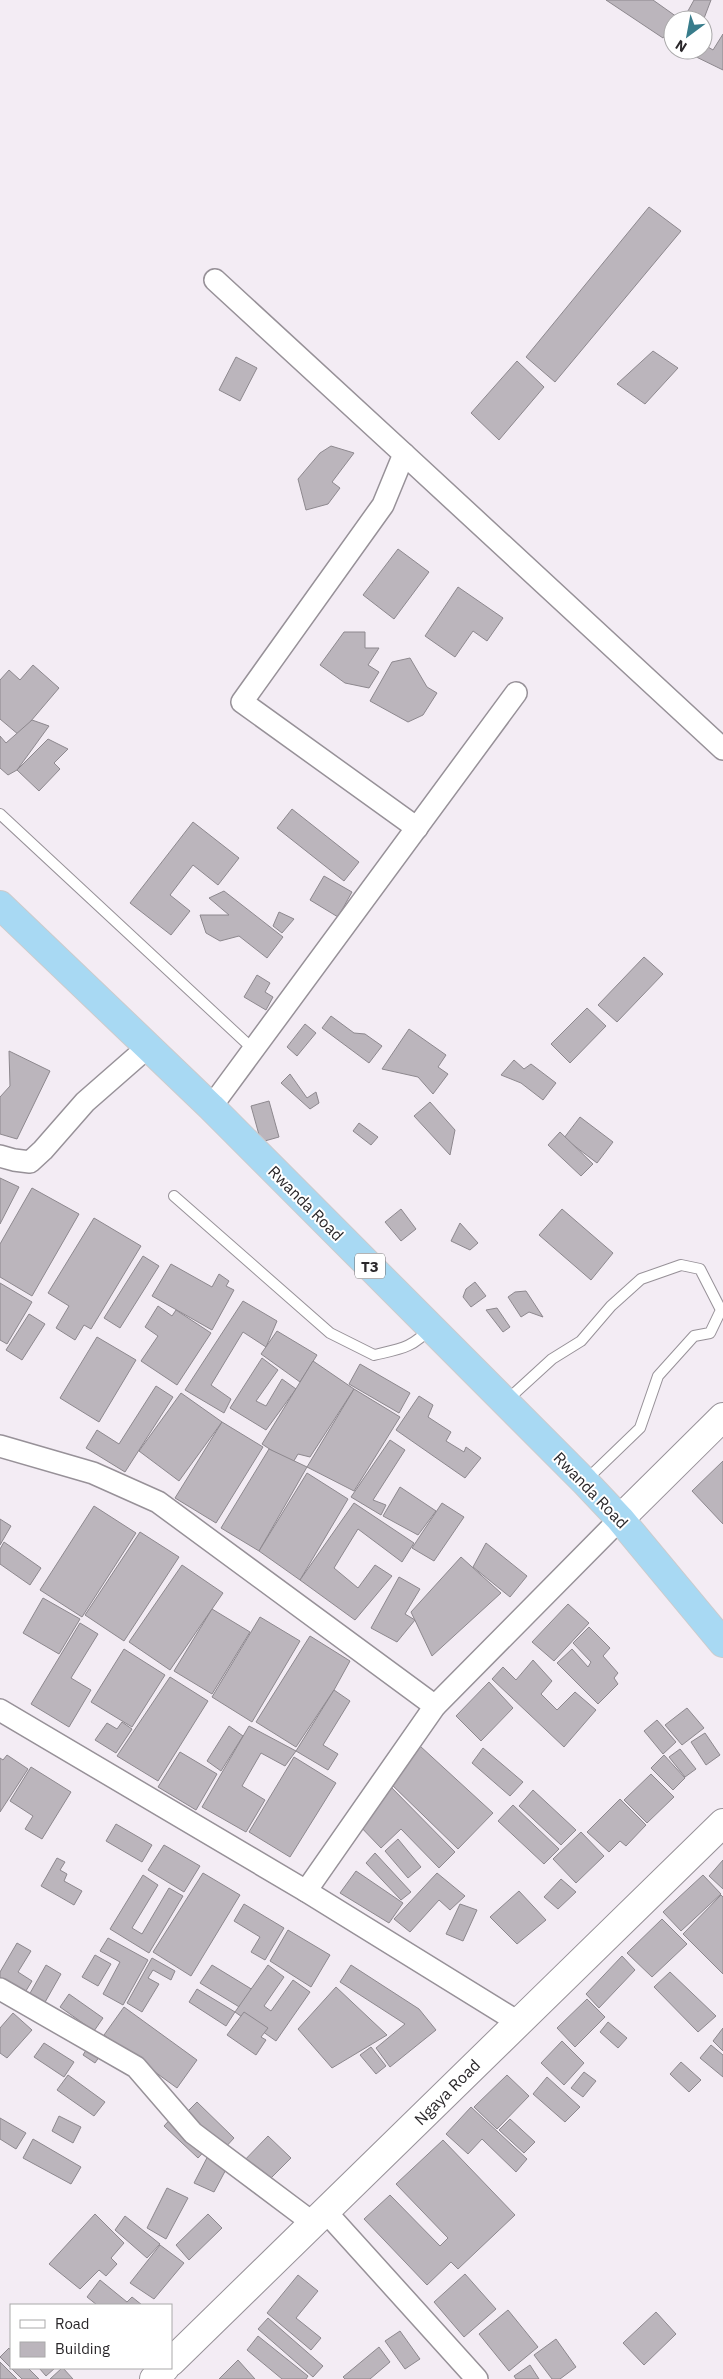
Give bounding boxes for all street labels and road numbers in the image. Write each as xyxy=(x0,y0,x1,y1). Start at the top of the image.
street label: Rwanda Road xyxy=(264,1161,348,1245)
road number: T3 xyxy=(355,1254,385,1278)
street label: Rwanda Road xyxy=(550,1448,632,1532)
street label: Ngaya Road xyxy=(410,2055,484,2129)

